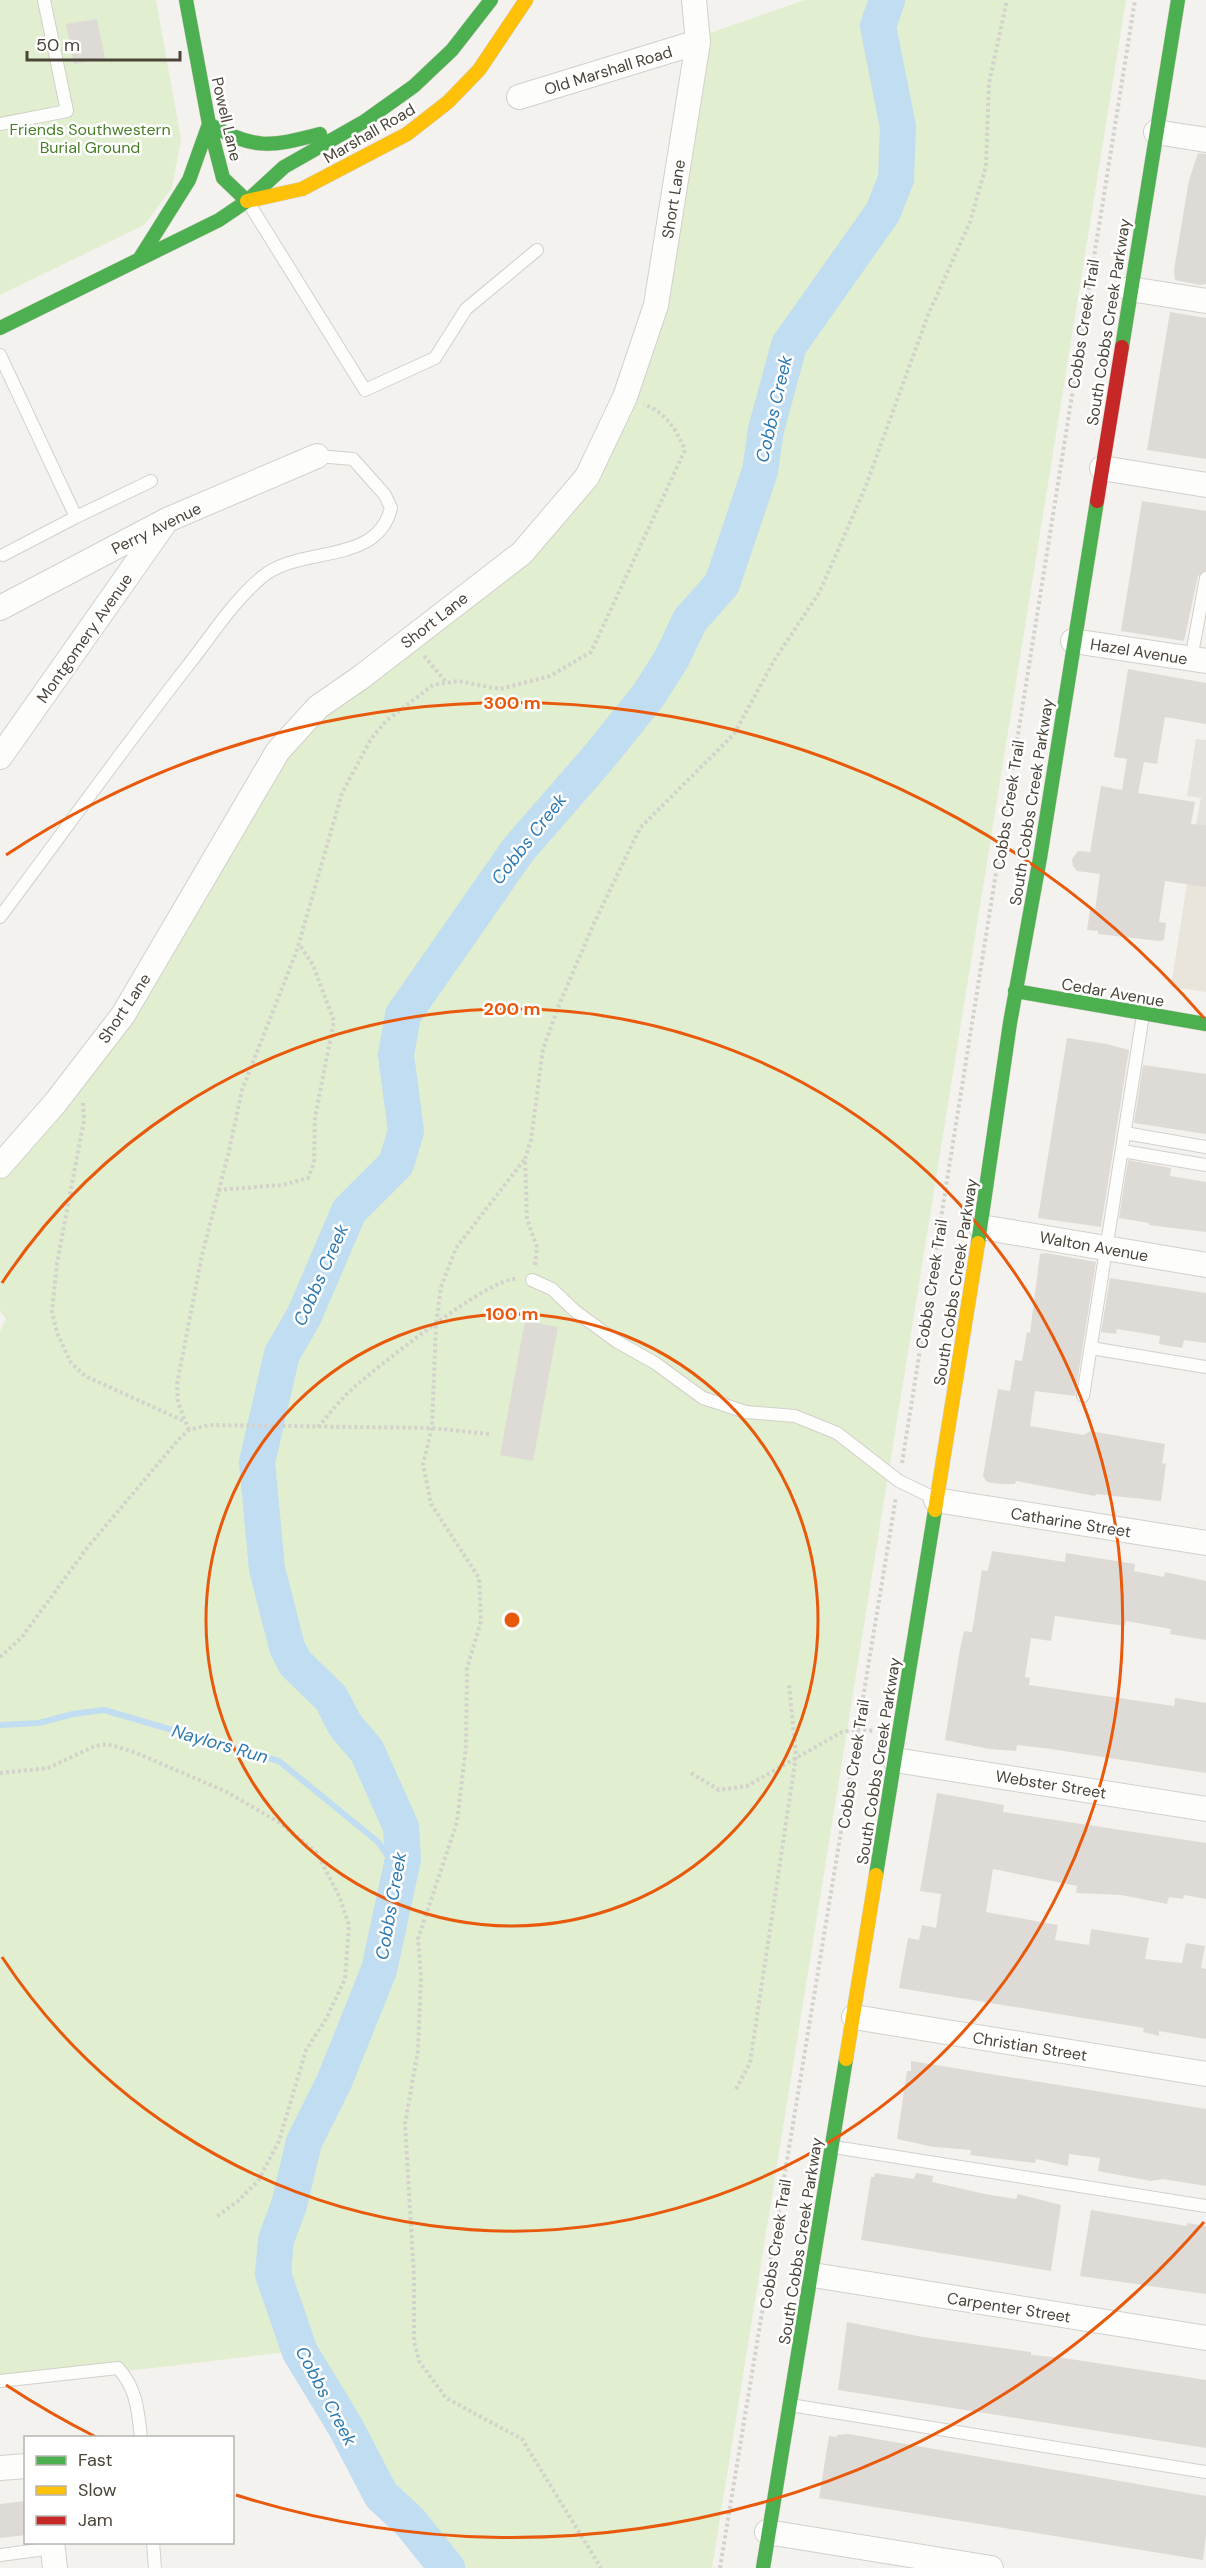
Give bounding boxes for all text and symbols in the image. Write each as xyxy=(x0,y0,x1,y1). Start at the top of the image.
scale bar xyxy=(27,24,180,62)
text: 50 m xyxy=(36,33,80,57)
street label: Old Marshall Road xyxy=(542,41,675,100)
street label: Powell Lane xyxy=(207,75,246,163)
street label: Marshall Road xyxy=(320,99,419,168)
park label: Friends Southwestern Burial Ground xyxy=(9,119,171,158)
street label: Short Lane xyxy=(657,158,690,240)
street label: South Cobbs Creek Parkway xyxy=(1082,217,1135,427)
street label: Cobbs Creek Trail xyxy=(1063,258,1104,390)
water label: Cobbs Creek xyxy=(750,352,798,465)
street label: Perry Avenue xyxy=(108,498,205,559)
street label: Montgomery Avenue xyxy=(32,569,137,707)
street label: Short Lane xyxy=(396,588,472,653)
street label: Hazel Avenue xyxy=(1089,633,1189,670)
text: 300 m xyxy=(483,691,541,715)
street label: South Cobbs Creek Parkway xyxy=(1005,697,1058,907)
street label: Cobbs Creek Trail xyxy=(988,739,1029,871)
water label: Cobbs Creek xyxy=(486,788,573,889)
street label: Short Lane xyxy=(93,969,155,1047)
street label: Cedar Avenue xyxy=(1060,973,1166,1012)
text: 200 m xyxy=(484,997,540,1021)
street label: South Cobbs Creek Parkway xyxy=(929,1177,982,1387)
street label: Cobbs Creek Trail xyxy=(911,1218,952,1350)
water label: Cobbs Creek xyxy=(288,1219,355,1330)
street label: Walton Avenue xyxy=(1038,1227,1150,1266)
text: 100 m xyxy=(485,1302,539,1326)
street label: Catharine Street xyxy=(1009,1503,1133,1542)
centre of rings xyxy=(502,1610,522,1630)
street label: South Cobbs Creek Parkway xyxy=(852,1656,905,1866)
street label: Cobbs Creek Trail xyxy=(833,1698,874,1830)
water label: Naylors Run xyxy=(169,1719,271,1769)
street label: Webster Street xyxy=(994,1765,1108,1804)
water label: Cobbs Creek xyxy=(370,1849,412,1962)
street label: Christian Street xyxy=(971,2027,1089,2066)
street label: South Cobbs Creek Parkway xyxy=(774,2136,827,2346)
street label: Cobbs Creek Trail xyxy=(755,2178,796,2310)
street label: Carpenter Street xyxy=(946,2287,1072,2328)
water label: Cobbs Creek xyxy=(290,2342,363,2451)
legend xyxy=(24,2436,234,2544)
text: Fast xyxy=(78,2448,113,2472)
text: Slow xyxy=(78,2478,117,2502)
text: Jam xyxy=(78,2508,113,2532)

